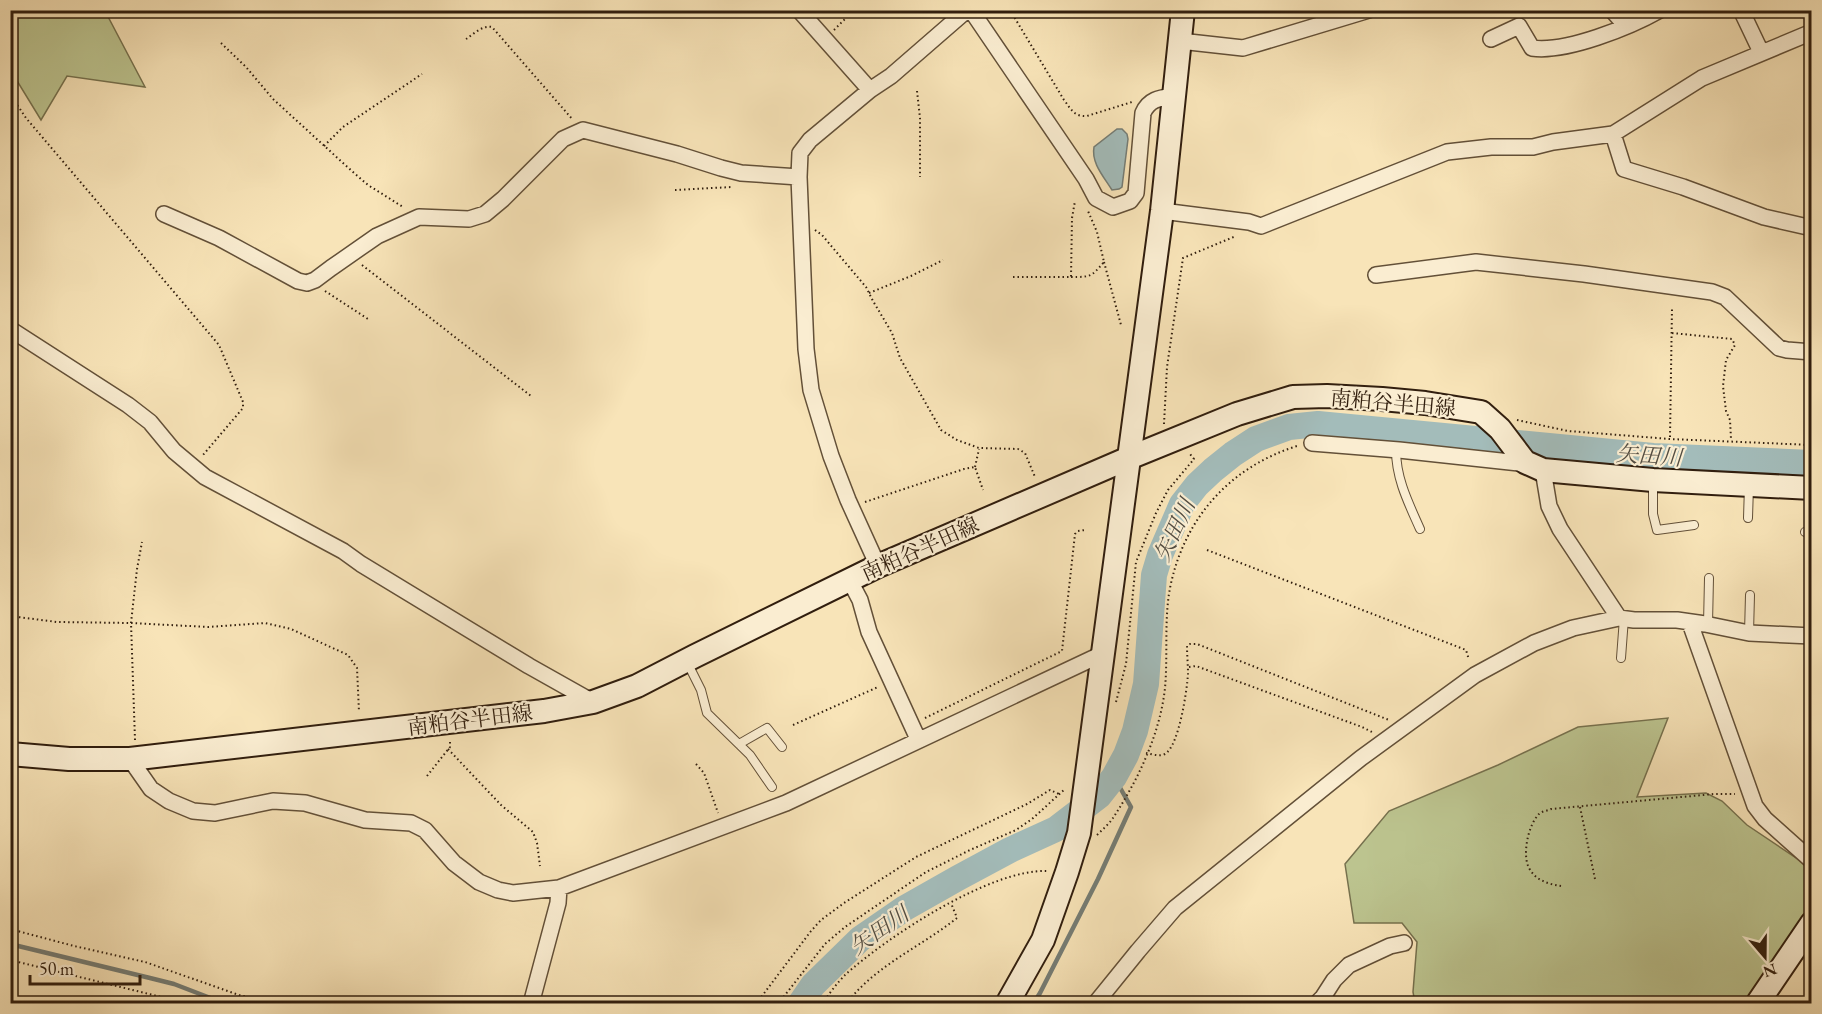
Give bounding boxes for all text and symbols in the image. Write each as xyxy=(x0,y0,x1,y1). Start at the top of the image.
street label: 南粕谷半田線 xyxy=(1329,384,1457,421)
water label: 矢田川 xyxy=(1615,439,1685,472)
water label: 矢田川 xyxy=(1147,492,1202,566)
street label: 南粕谷半田線 xyxy=(857,511,983,587)
street label: 南粕谷半田線 xyxy=(406,698,534,741)
water label: 矢田川 xyxy=(844,898,916,961)
north arrow xyxy=(1735,927,1795,987)
scale bar xyxy=(30,948,140,986)
text: 50 m xyxy=(39,957,74,980)
text: N xyxy=(1760,959,1780,983)

